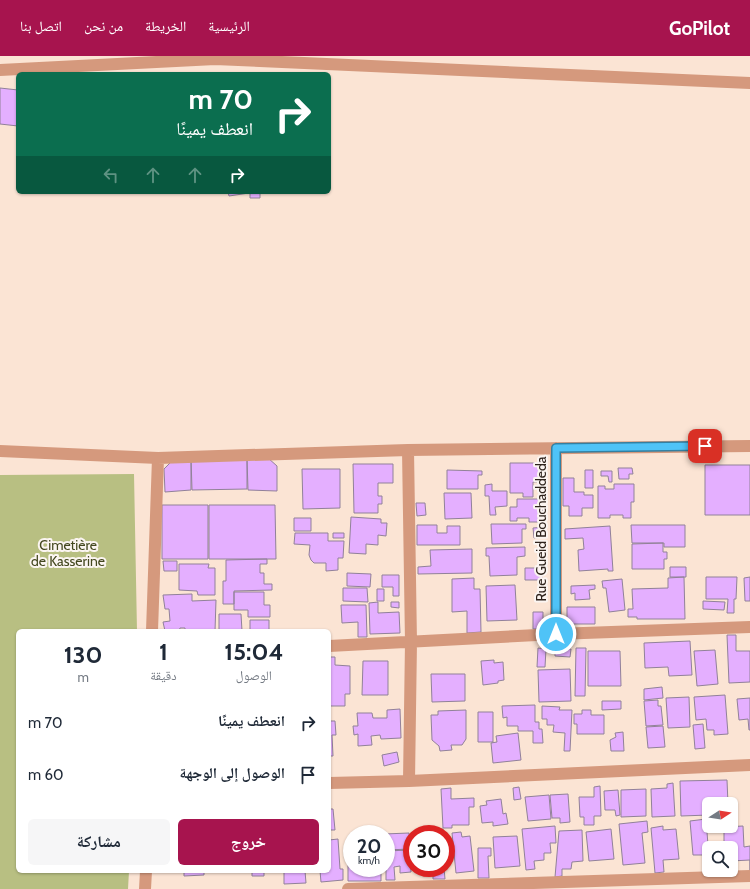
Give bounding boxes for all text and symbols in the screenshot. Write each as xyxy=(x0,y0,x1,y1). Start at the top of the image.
text: اتصل بنا xyxy=(20,17,62,35)
text: من نحن xyxy=(84,17,123,35)
text: الخريطة xyxy=(145,17,186,35)
text: الرئيسية xyxy=(208,17,250,35)
text: GoPilot xyxy=(669,17,730,40)
text: 70 m xyxy=(189,82,253,116)
icon: right xyxy=(267,88,319,140)
text: انعطف يمينًا xyxy=(176,118,253,140)
icon: left xyxy=(100,164,122,186)
icon: ahead xyxy=(142,164,164,186)
icon: ahead xyxy=(184,164,206,186)
icon: right xyxy=(226,164,248,186)
pin xyxy=(688,429,722,463)
icon: arrive xyxy=(694,435,716,457)
street label: Rue Gueid Bouchaddeda xyxy=(532,456,550,601)
park label: Cimetière de Kasserine xyxy=(31,536,105,570)
position arrow xyxy=(535,613,577,655)
text: 1 xyxy=(159,637,168,666)
text: 15:04 xyxy=(224,637,283,666)
text: 130 xyxy=(64,640,102,669)
text: دقيقة xyxy=(150,667,177,683)
text: الوصول xyxy=(236,667,272,683)
text: m xyxy=(77,669,89,685)
text: انعطف يمينًا xyxy=(218,712,285,730)
icon: right xyxy=(297,712,319,734)
text: 70 m xyxy=(28,714,62,732)
text: الوصول إلى الوجهة xyxy=(180,764,285,782)
icon: arrive xyxy=(297,764,319,786)
text: 60 m xyxy=(28,766,64,784)
north arrow xyxy=(702,797,738,833)
map controls xyxy=(702,797,738,877)
button: مشاركة xyxy=(28,819,170,865)
button: خروج xyxy=(178,819,319,865)
speed limit sign: 30 xyxy=(403,825,455,877)
text: 20 xyxy=(357,834,381,858)
button: search xyxy=(702,841,738,877)
text: km/h xyxy=(358,854,380,867)

